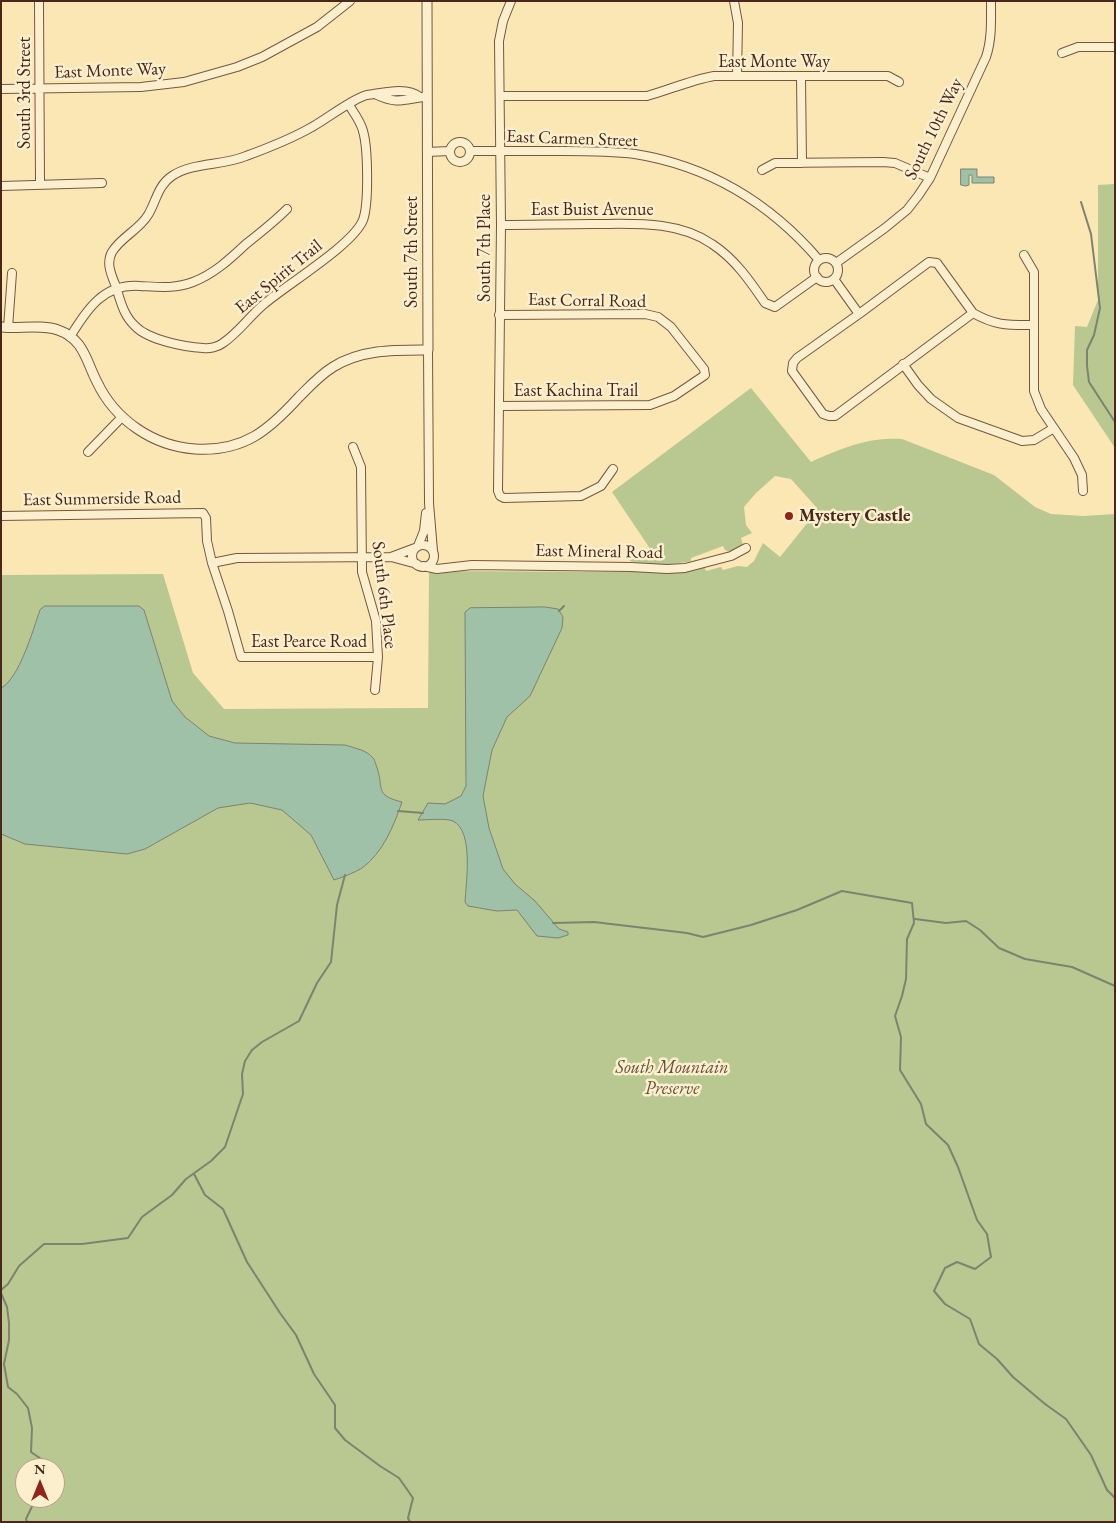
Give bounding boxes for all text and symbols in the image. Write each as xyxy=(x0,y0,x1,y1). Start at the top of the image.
street label: South 3rd Street xyxy=(14,37,36,149)
street label: East Monte Way xyxy=(718,51,830,73)
street label: East Monte Way xyxy=(54,58,166,84)
street label: South 10th Way xyxy=(900,75,968,183)
street label: East Carmen Street xyxy=(506,126,638,152)
street label: South 7th Place xyxy=(474,194,496,302)
street label: South 7th Street xyxy=(401,196,423,308)
street label: East Buist Avenue xyxy=(530,199,654,221)
street label: East Spirit Trail xyxy=(231,235,327,319)
street label: East Corral Road xyxy=(528,289,646,313)
street label: East Kachina Trail xyxy=(514,380,638,402)
street label: East Summerside Road xyxy=(23,487,181,511)
place label: Mystery Castle xyxy=(799,505,910,527)
marker: Mystery Castle xyxy=(783,510,795,522)
street label: South 6th Place xyxy=(367,540,401,650)
street label: East Mineral Road xyxy=(535,540,663,564)
street label: East Pearce Road xyxy=(251,631,367,653)
park label: South Mountain Preserve xyxy=(616,1057,728,1100)
north arrow xyxy=(15,1458,65,1508)
text: N xyxy=(34,1460,46,1478)

